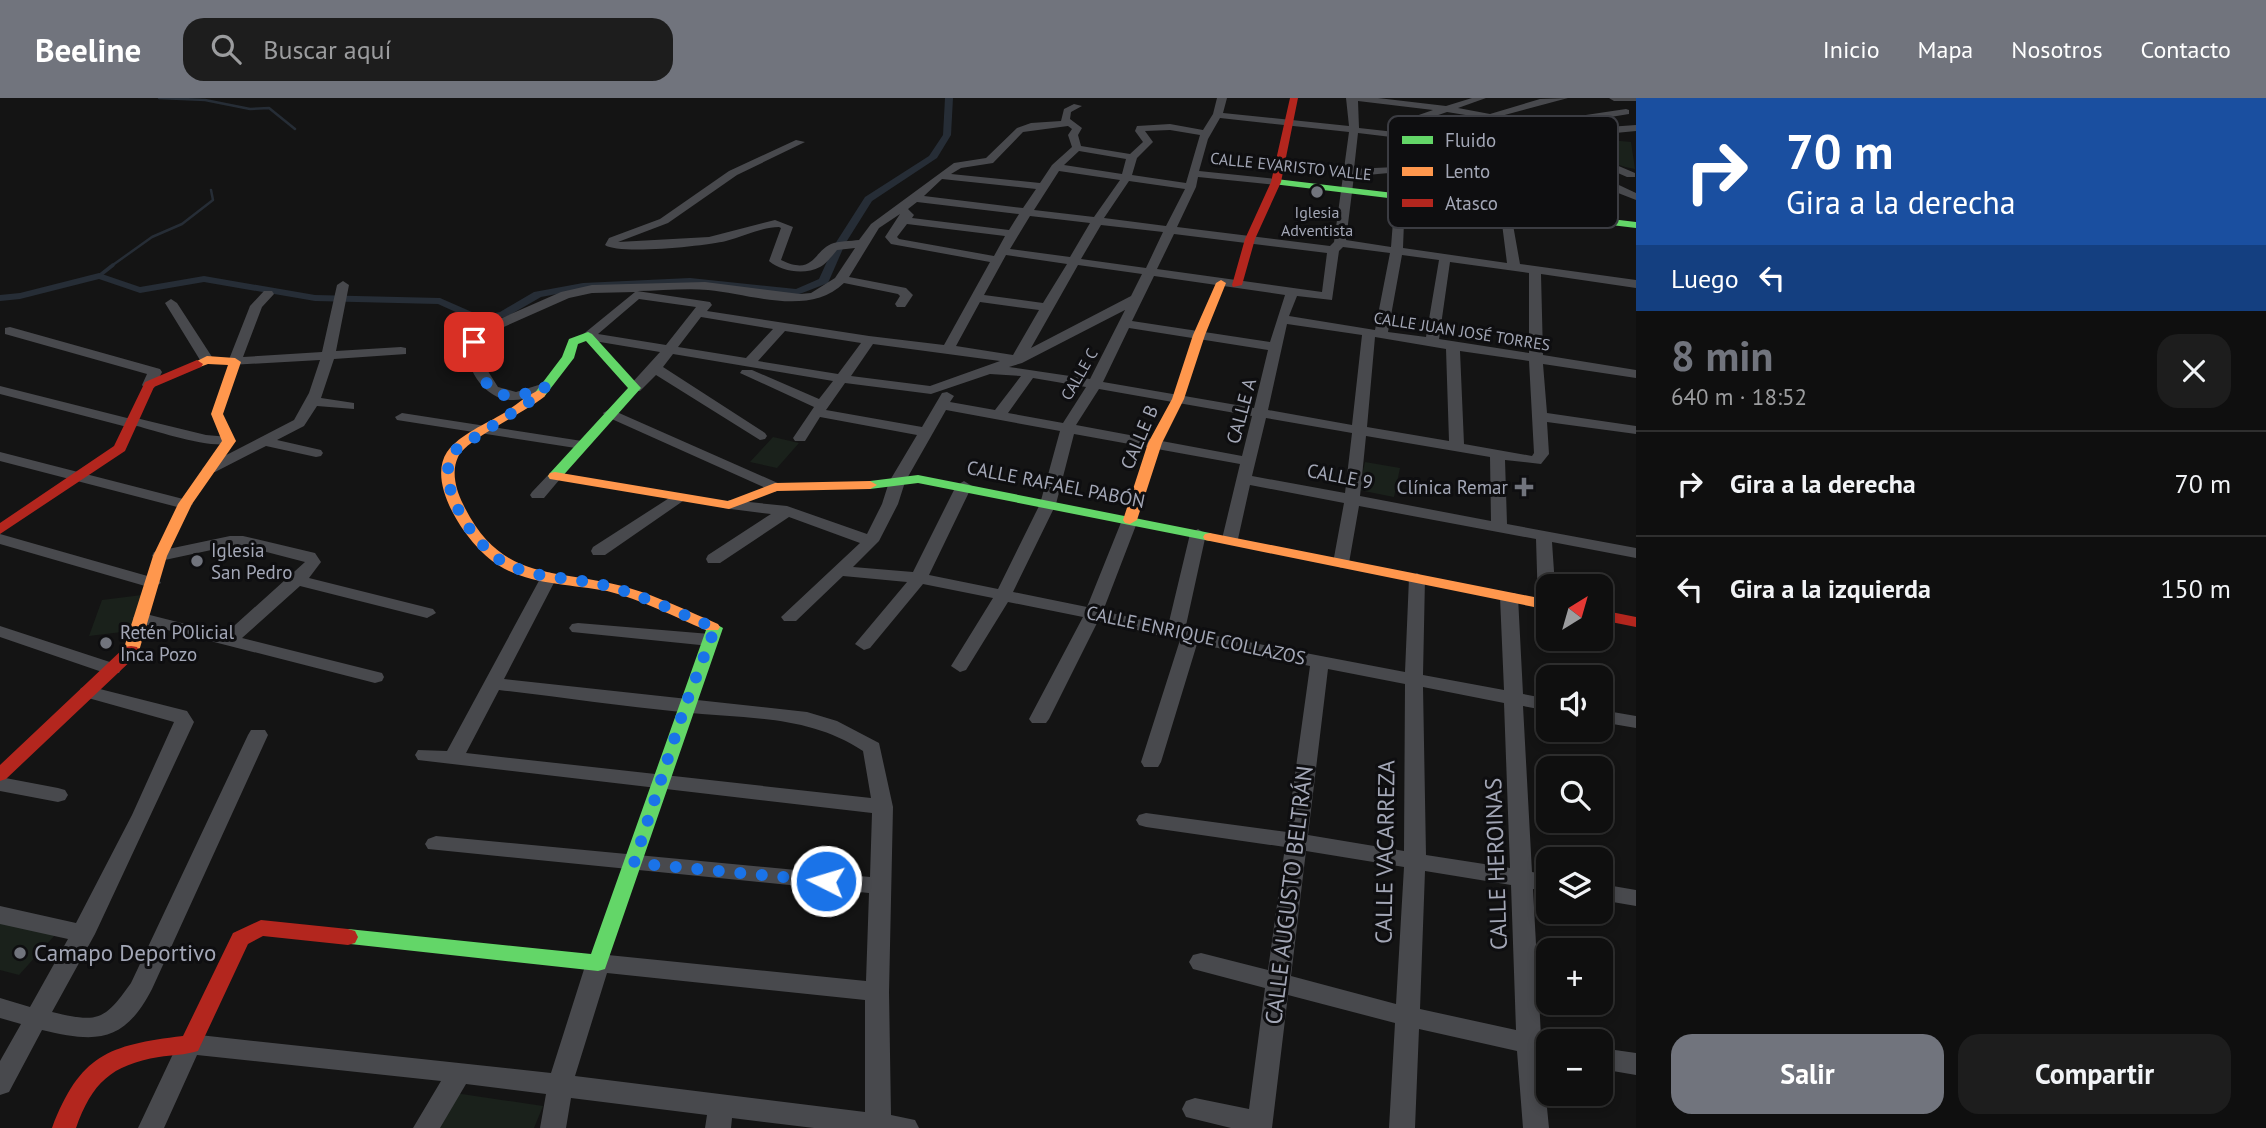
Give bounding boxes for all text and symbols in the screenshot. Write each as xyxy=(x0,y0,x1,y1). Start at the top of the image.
search box xyxy=(183,18,673,81)
text: Beeline xyxy=(35,28,141,71)
icon: search xyxy=(207,30,245,68)
text: Buscar aquí xyxy=(263,33,392,66)
text: Inicio xyxy=(1823,34,1880,65)
text: Mapa xyxy=(1918,34,1973,65)
text: Nosotros xyxy=(2011,34,2103,65)
text: Contacto xyxy=(2141,34,2231,65)
legend xyxy=(1388,116,1618,228)
text: 70 m xyxy=(1786,119,1893,183)
icon: right xyxy=(1671,126,1762,217)
text: Fluido xyxy=(1445,128,1496,152)
street label: CALLE EVARISTO VALLE xyxy=(1209,148,1373,184)
text: Lento xyxy=(1445,159,1490,183)
text: Gira a la derecha xyxy=(1786,181,2016,223)
marker: Iglesia Adventista xyxy=(1309,184,1325,200)
text: Atasco xyxy=(1445,191,1498,215)
place label: Iglesia Adventista xyxy=(1281,202,1353,240)
icon: left xyxy=(1753,259,1791,297)
text: Luego xyxy=(1671,262,1739,295)
street label: CALLE JUAN JOSÉ TORRES xyxy=(1372,307,1552,355)
pin xyxy=(444,312,504,372)
icon: arrive xyxy=(455,323,493,361)
text: 8 min xyxy=(1671,328,1773,383)
button: close xyxy=(2157,334,2231,408)
street label: CALLE C xyxy=(1056,345,1102,403)
street label: CALLE A xyxy=(1221,376,1261,446)
text: 640 m · 18:52 xyxy=(1671,382,1807,411)
street label: CALLE B xyxy=(1115,401,1163,473)
street label: CALLE RAFAEL PABÓN xyxy=(965,455,1147,513)
street label: CALLE 9 xyxy=(1305,458,1375,494)
icon: right xyxy=(1671,465,1709,503)
text: Gira a la derecha xyxy=(1730,467,1916,500)
text: 70 m xyxy=(2175,467,2231,500)
place label: Clínica Remar xyxy=(1397,475,1509,499)
marker: Clínica Remar xyxy=(1514,477,1534,497)
place label: Iglesia San Pedro xyxy=(211,538,292,584)
marker: Iglesia San Pedro xyxy=(189,553,205,569)
icon: left xyxy=(1671,570,1709,608)
text: Gira a la izquierda xyxy=(1730,572,1931,605)
text: 150 m xyxy=(2160,572,2231,605)
north arrow xyxy=(1536,574,1614,651)
map controls xyxy=(1536,574,1613,1106)
street label: CALLE ENRIQUE COLLAZOS xyxy=(1084,600,1308,670)
place label: Retén POlicial Inca Pozo xyxy=(120,620,234,666)
marker: Retén POlicial Inca Pozo xyxy=(98,635,114,651)
button: sound xyxy=(1536,665,1613,742)
button: search xyxy=(1536,756,1613,833)
street label: CALLE VACARREZA xyxy=(1368,759,1401,944)
street label: CALLE AUGUSTO BELTRÁN xyxy=(1258,764,1319,1026)
street label: CALLE HEROINAS xyxy=(1478,777,1513,951)
position arrow xyxy=(789,844,863,918)
button: layers xyxy=(1536,847,1613,924)
place label: Camapo Deportivo xyxy=(34,938,216,967)
button: + xyxy=(1536,938,1613,1015)
marker: Camapo Deportivo xyxy=(12,945,28,961)
button: − xyxy=(1536,1029,1613,1106)
button: Salir xyxy=(1671,1034,1944,1114)
button: Compartir xyxy=(1958,1034,2231,1114)

